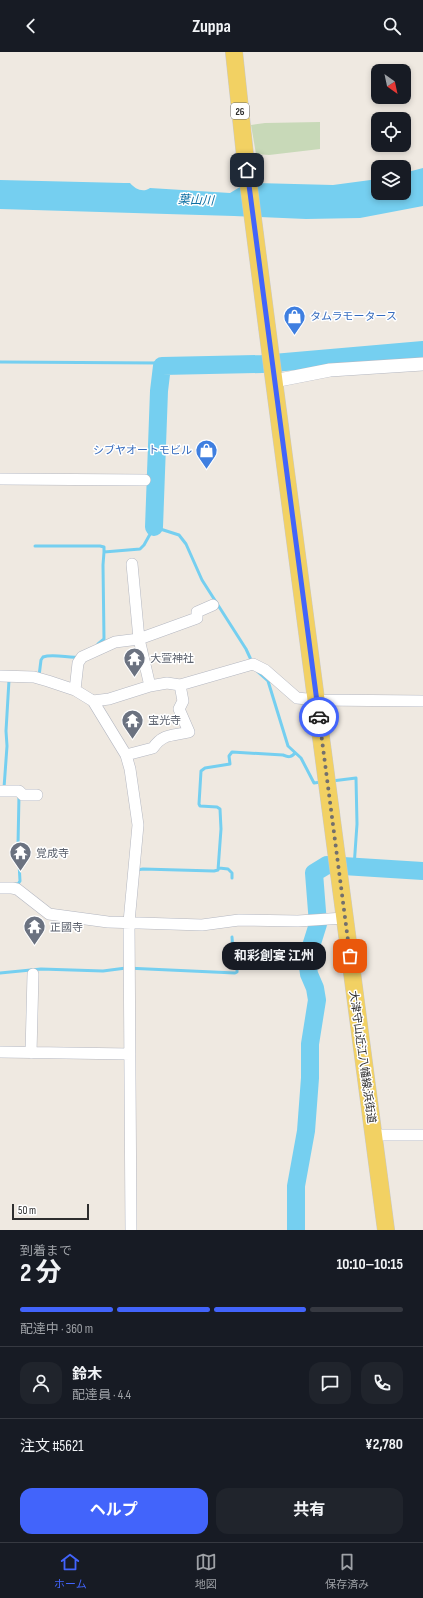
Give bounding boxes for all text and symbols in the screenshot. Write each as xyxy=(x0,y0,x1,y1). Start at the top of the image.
icon: back xyxy=(20,15,42,37)
icon: search xyxy=(381,15,403,37)
text: Zuppa xyxy=(192,16,231,37)
north arrow xyxy=(371,64,411,104)
map controls xyxy=(371,64,411,200)
road number: 26 xyxy=(231,103,249,119)
button: locate xyxy=(371,112,411,152)
pin xyxy=(230,153,264,187)
icon: home xyxy=(236,159,258,181)
button: layers xyxy=(371,160,411,200)
water label: 葉山川 xyxy=(178,192,216,209)
shop icon: タムラモータース xyxy=(281,303,307,336)
place label: タムラモータース xyxy=(310,310,397,323)
shop icon: シブヤオートモビル xyxy=(194,437,220,470)
place label: シブヤオートモビル xyxy=(93,444,192,457)
temple icon: 大萱神社 xyxy=(122,645,148,678)
place label: 大萱神社 xyxy=(150,652,194,665)
courier xyxy=(299,697,339,737)
icon: car xyxy=(308,706,330,728)
temple icon: 宝光寺 xyxy=(120,707,146,740)
place label: 宝光寺 xyxy=(148,714,181,727)
temple icon: 覚成寺 xyxy=(7,840,33,873)
place label: 覚成寺 xyxy=(36,847,69,860)
temple icon: 正國寺 xyxy=(22,914,48,947)
place label: 正國寺 xyxy=(50,921,83,934)
pin xyxy=(333,939,367,973)
callout: 和彩創宴 江州 xyxy=(222,942,326,970)
icon: bag xyxy=(339,945,361,967)
text: 和彩創宴 江州 xyxy=(234,948,314,964)
street label: 大津守山近江八幡線;浜街道 xyxy=(347,990,378,1124)
scale bar xyxy=(12,1202,89,1221)
text: 50 m xyxy=(18,1204,36,1217)
text: 到着まで xyxy=(20,1243,72,1259)
text: 10:10–10:15 xyxy=(336,1255,403,1274)
text: 2 分 xyxy=(20,1258,61,1289)
text: 配達中 · 360 m xyxy=(20,1321,93,1337)
button: person xyxy=(20,1362,62,1404)
button: chat xyxy=(309,1362,351,1404)
button: phone xyxy=(361,1362,403,1404)
text: 鈴木 xyxy=(72,1365,102,1384)
text: 配達員 · 4.4 xyxy=(72,1387,131,1403)
text: ¥2,780 xyxy=(365,1435,403,1454)
text: 注文 #5621 xyxy=(20,1437,83,1456)
button: ヘルプ xyxy=(20,1488,208,1534)
button: 共有 xyxy=(216,1488,403,1534)
tab: ホーム xyxy=(54,1551,87,1591)
tab: 地図 xyxy=(195,1551,217,1591)
tab: 保存済み xyxy=(325,1551,369,1591)

